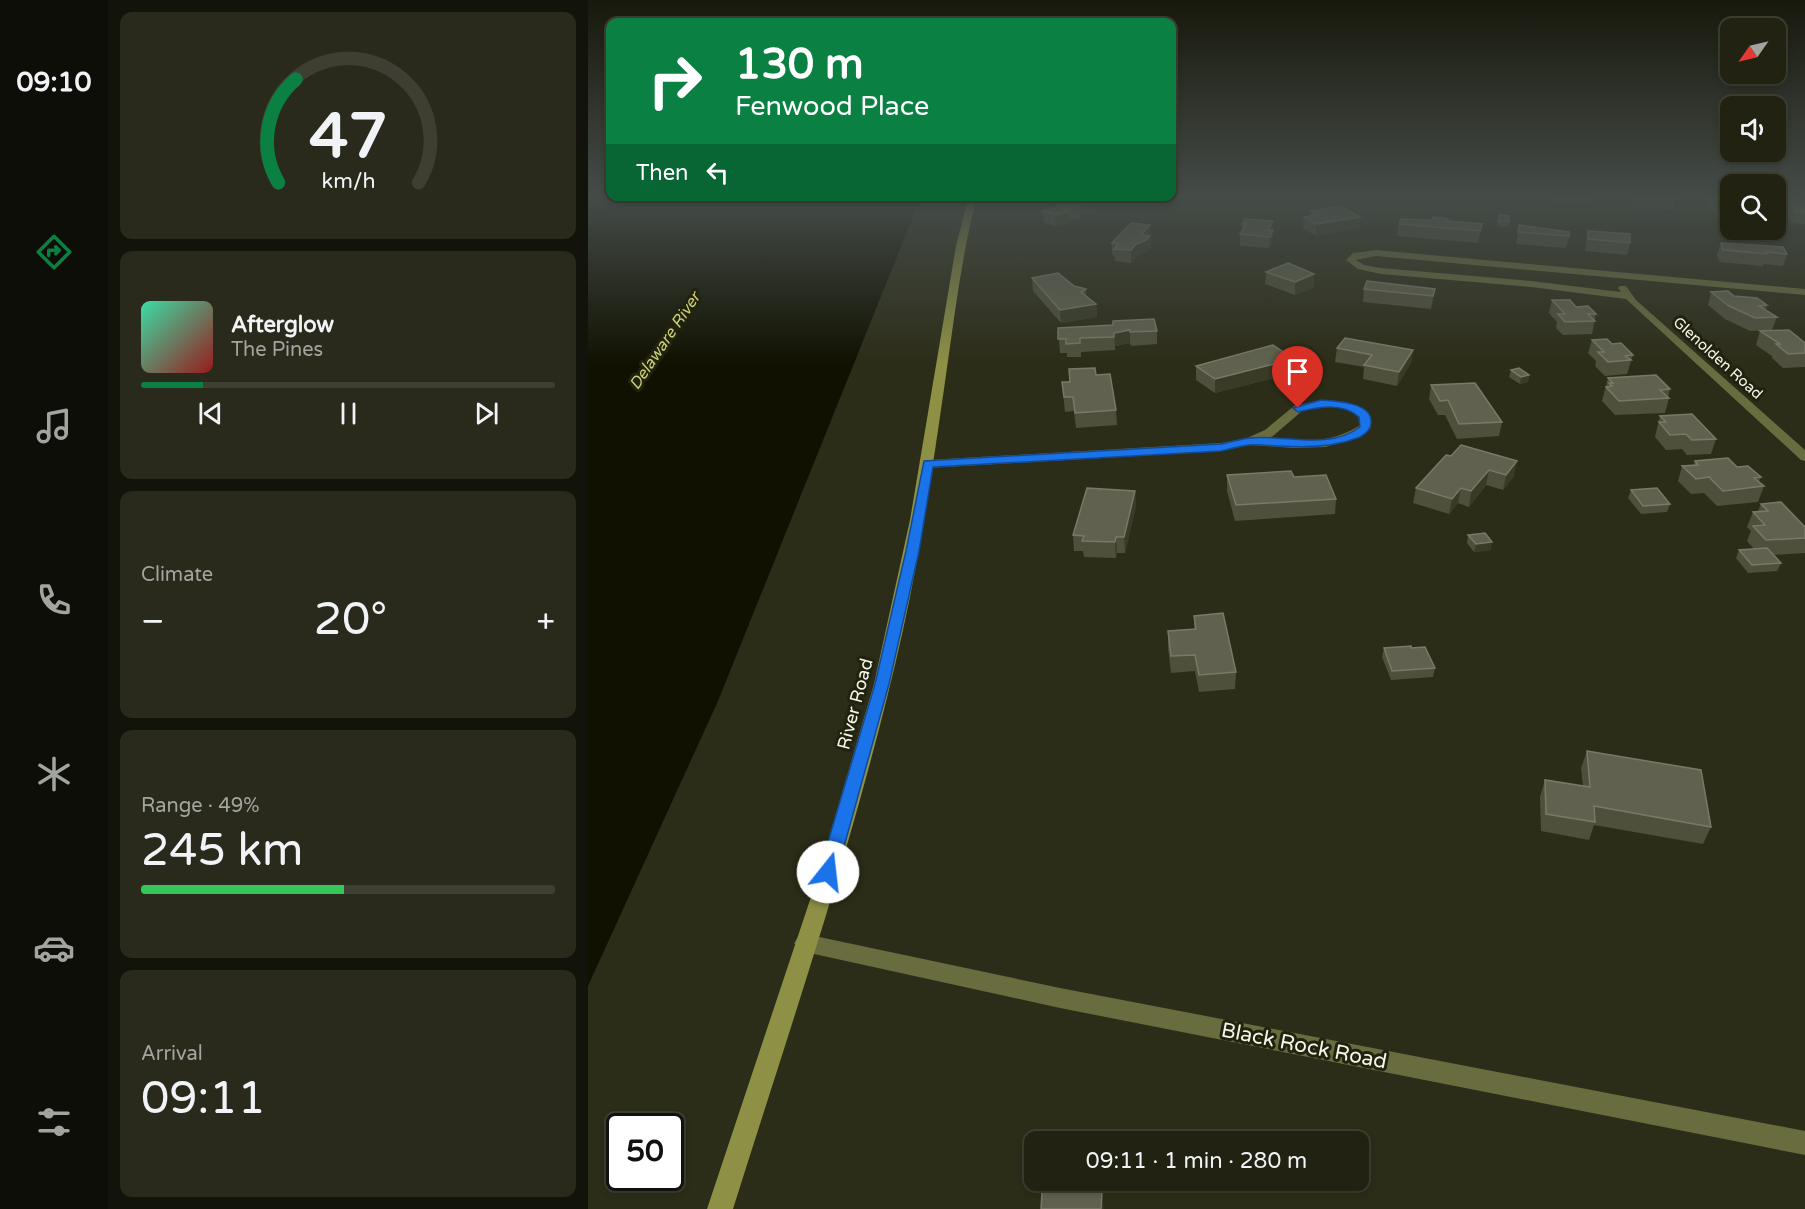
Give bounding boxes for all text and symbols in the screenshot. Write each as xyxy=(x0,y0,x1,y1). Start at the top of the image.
north arrow xyxy=(1720,18,1786,84)
map controls xyxy=(1720,18,1786,240)
text: 130 m xyxy=(735,39,864,90)
icon: right xyxy=(636,42,714,120)
text: 09:10 xyxy=(17,66,91,99)
text: Fenwood Place xyxy=(735,90,929,123)
button: sound xyxy=(1720,96,1786,162)
text: 47 xyxy=(309,100,387,175)
icon: left xyxy=(701,156,734,189)
text: Then xyxy=(636,160,689,186)
text: km/h xyxy=(321,168,375,194)
button: search xyxy=(1720,174,1786,240)
icon: directions xyxy=(33,231,75,273)
water label: Delaware River xyxy=(625,287,706,394)
text: Afterglow xyxy=(231,312,334,338)
street label: Glenolden Road xyxy=(1670,313,1766,403)
text: The Pines xyxy=(231,338,323,362)
pin xyxy=(1272,346,1323,408)
icon: arrive xyxy=(1281,355,1314,388)
icon: previous xyxy=(194,397,227,430)
icon: pause xyxy=(332,397,365,430)
icon: next xyxy=(470,397,503,430)
icon: music xyxy=(33,405,75,447)
text: Climate xyxy=(141,563,213,587)
icon: phone xyxy=(33,579,75,621)
text: 20° xyxy=(314,593,387,647)
text: − xyxy=(141,602,165,641)
text: + xyxy=(536,602,555,641)
street label: River Road xyxy=(832,656,878,752)
icon: climate xyxy=(33,753,75,795)
text: Range · 49% xyxy=(141,794,260,818)
text: 245 km xyxy=(141,824,303,878)
position arrow xyxy=(796,840,860,904)
icon: car xyxy=(33,927,75,969)
street label: Black Rock Road xyxy=(1219,1018,1389,1074)
text: Arrival xyxy=(141,1042,203,1066)
text: 09:11 xyxy=(141,1072,266,1126)
icon: filters xyxy=(33,1101,75,1143)
speed limit sign: 50 xyxy=(606,1113,684,1191)
text: 09:11 · 1 min · 280 m xyxy=(1086,1148,1307,1174)

